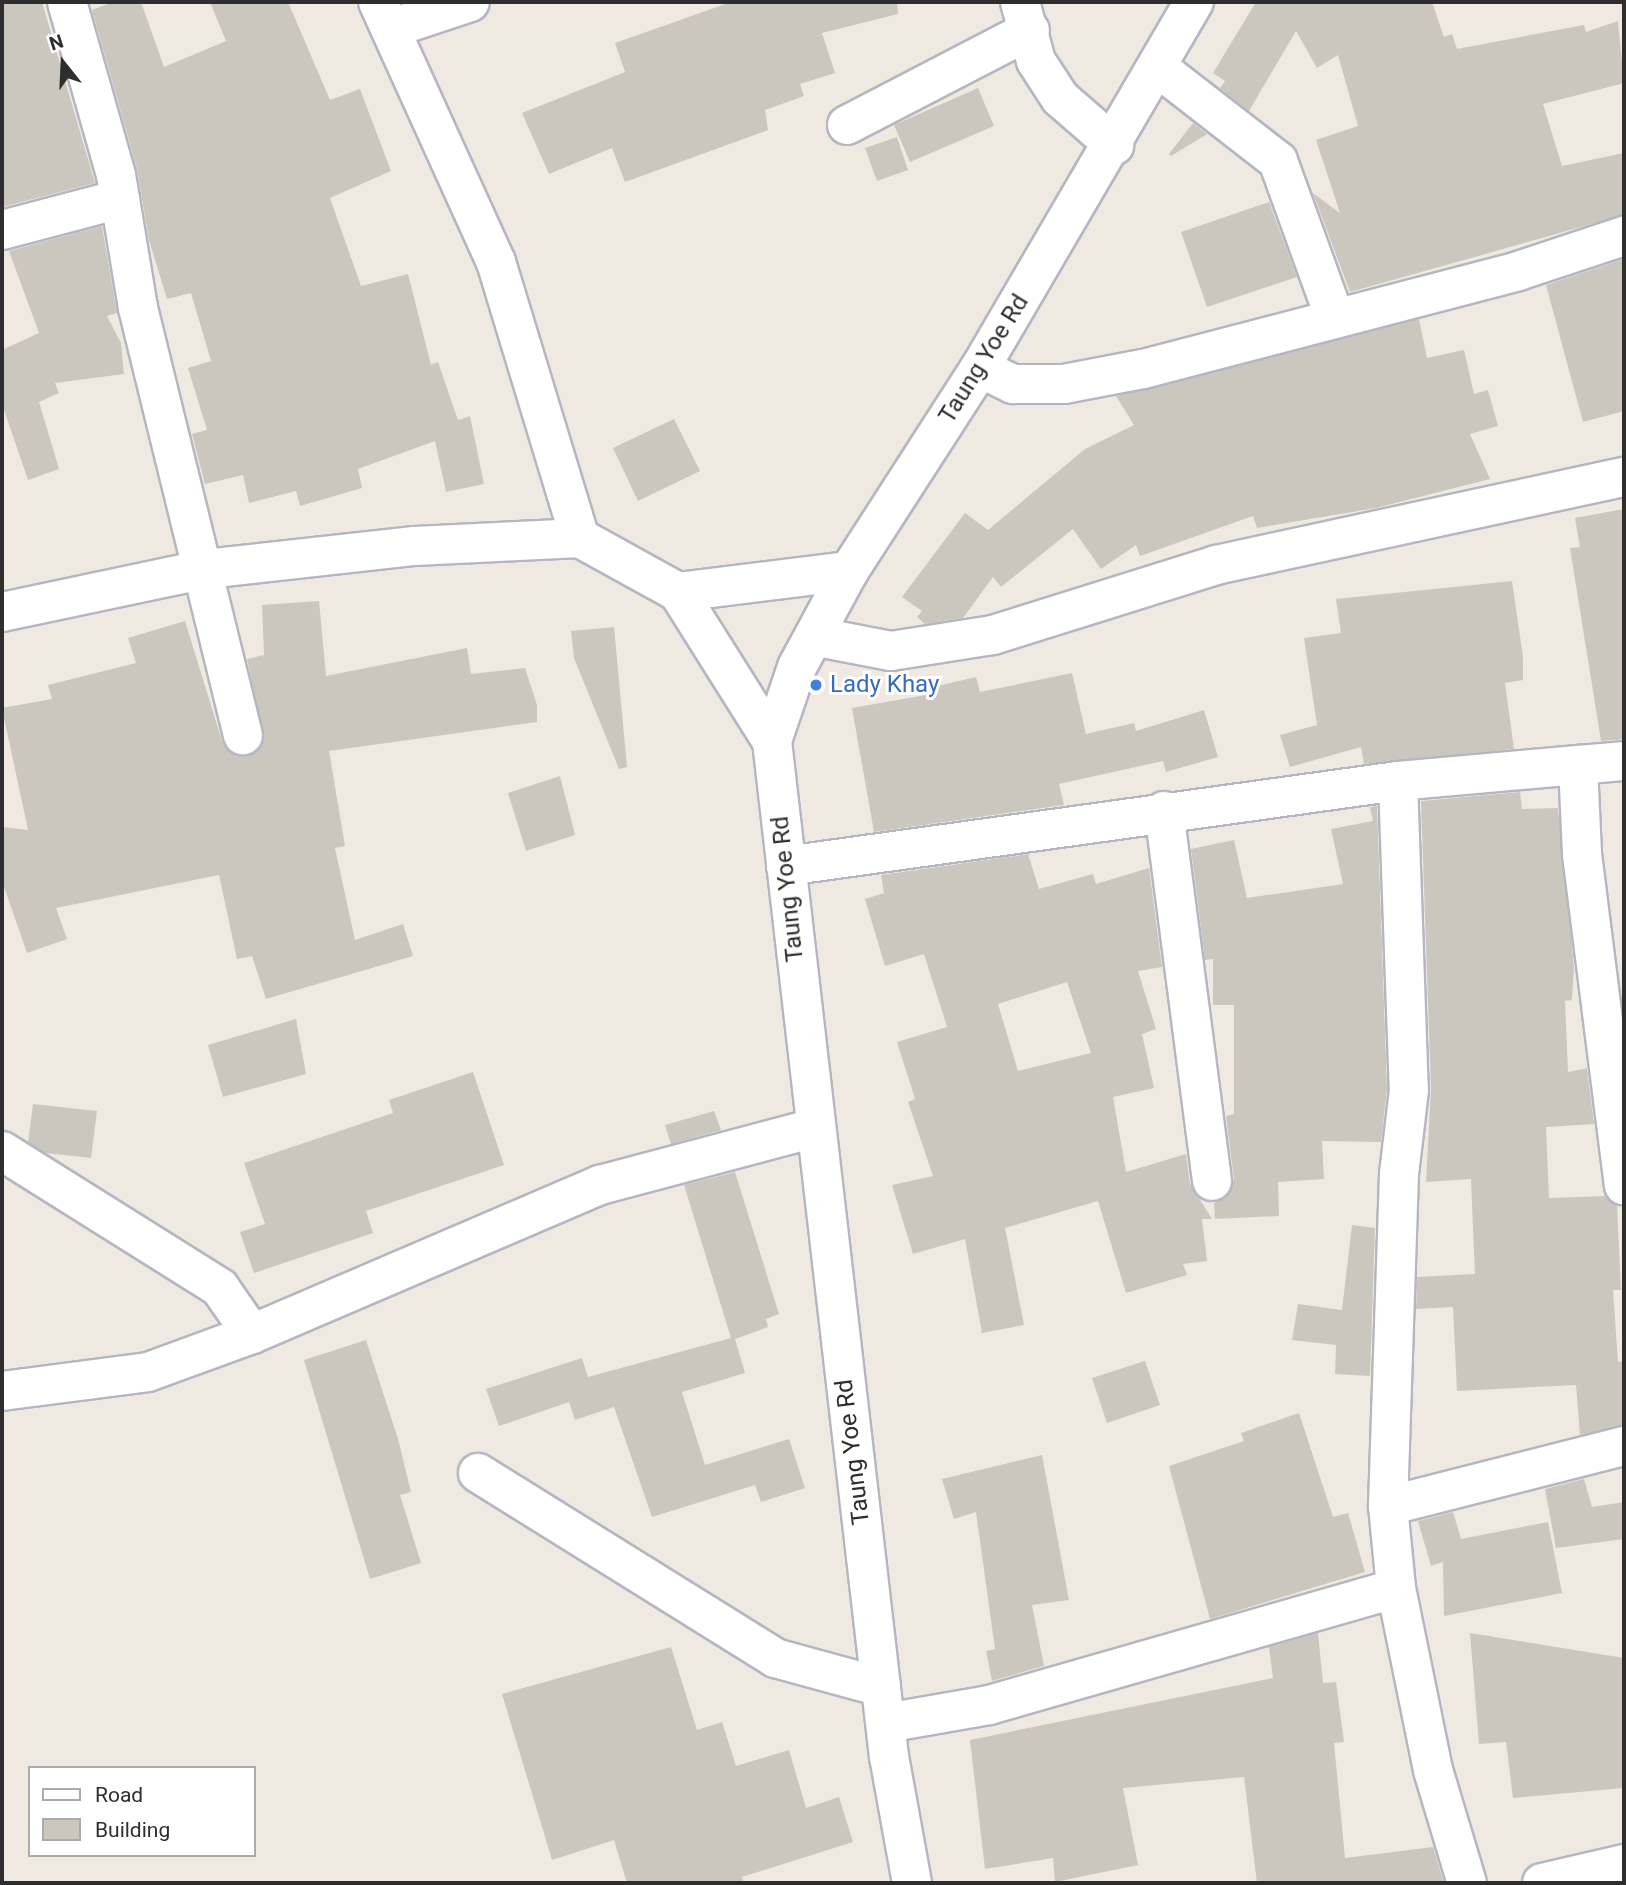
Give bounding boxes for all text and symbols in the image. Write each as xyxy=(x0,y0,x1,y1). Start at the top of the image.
north arrow xyxy=(28,28,98,98)
text: N xyxy=(46,30,66,56)
street label: Taung Yoe Rd xyxy=(933,289,1035,429)
place label: Lady Khay xyxy=(830,671,939,699)
marker: Lady Khay xyxy=(808,677,824,693)
street label: Taung Yoe Rd xyxy=(766,815,810,963)
street label: Taung Yoe Rd xyxy=(830,1378,876,1526)
legend xyxy=(28,1766,256,1857)
text: Road xyxy=(95,1783,143,1807)
text: Building xyxy=(95,1818,170,1842)

